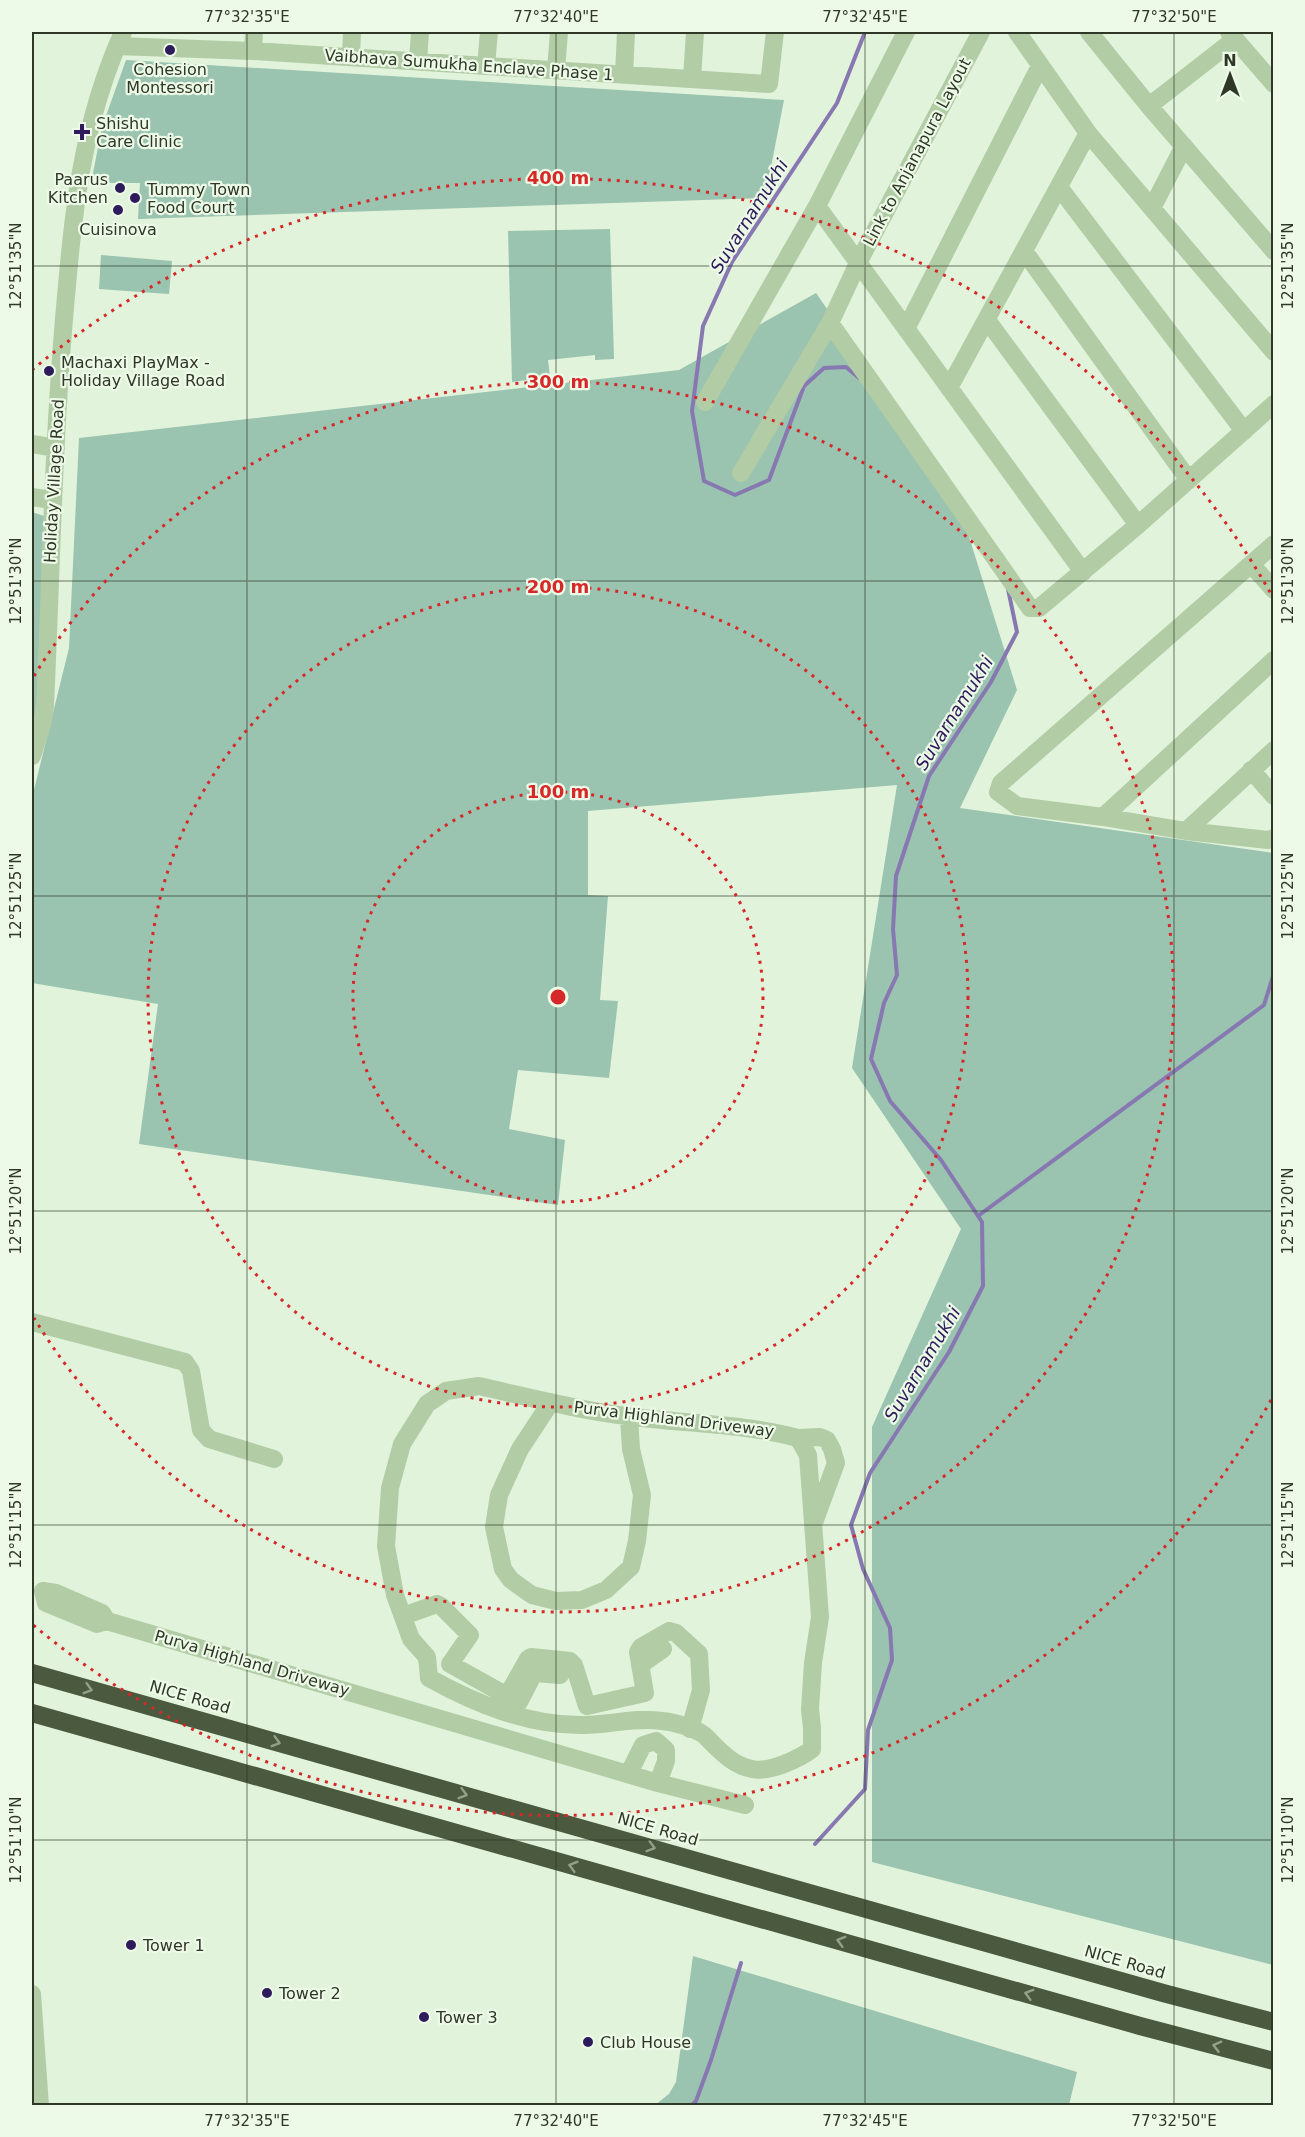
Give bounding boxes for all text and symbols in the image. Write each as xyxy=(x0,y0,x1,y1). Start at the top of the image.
text: 77°32'35"E xyxy=(204,8,290,26)
text: 77°32'40"E xyxy=(513,8,599,26)
text: 77°32'45"E xyxy=(822,8,908,26)
text: 77°32'50"E xyxy=(1131,8,1217,26)
marker: Cohesion Montessori xyxy=(163,43,177,57)
street label: Vaibhava Sumukha Enclave Phase 1 xyxy=(324,45,614,85)
north arrow xyxy=(1200,45,1260,105)
text: N xyxy=(1223,51,1237,70)
street label: Link to Anjanapura Layout xyxy=(859,55,975,249)
place label: Cohesion Montessori xyxy=(126,60,214,97)
place label: Shishu Care Clinic xyxy=(96,114,182,151)
marker: Shishu Care Clinic xyxy=(73,123,91,141)
water label: Suvarnamukhi xyxy=(706,155,792,277)
text: 400 m xyxy=(527,167,589,188)
place label: Paarus Kitchen xyxy=(48,170,108,207)
place label: Tummy Town Food Court xyxy=(146,180,250,217)
marker: Paarus Kitchen xyxy=(113,181,127,195)
marker: Tummy Town Food Court xyxy=(128,191,142,205)
marker: Cuisinova xyxy=(111,203,125,217)
place label: Cuisinova xyxy=(79,220,157,239)
text: 12°51'35"N xyxy=(7,222,25,310)
text: 12°51'35"N xyxy=(1279,222,1297,310)
place label: Machaxi PlayMax - Holiday Village Road xyxy=(61,353,225,390)
marker: Machaxi PlayMax - Holiday Village Road xyxy=(42,364,56,378)
text: 300 m xyxy=(527,371,589,392)
street label: Holiday Village Road xyxy=(40,399,68,563)
text: 12°51'30"N xyxy=(7,537,25,625)
text: 12°51'30"N xyxy=(1279,537,1297,625)
text: 200 m xyxy=(527,576,589,597)
water label: Suvarnamukhi xyxy=(911,652,997,774)
text: 100 m xyxy=(527,781,589,802)
text: 12°51'25"N xyxy=(7,852,25,940)
text: 12°51'25"N xyxy=(1279,852,1297,940)
centre of rings xyxy=(548,987,568,1007)
text: 12°51'20"N xyxy=(7,1167,25,1255)
text: 12°51'20"N xyxy=(1279,1167,1297,1255)
water label: Suvarnamukhi xyxy=(879,1303,965,1425)
street label: Purva Highland Driveway xyxy=(573,1397,775,1441)
text: 12°51'15"N xyxy=(7,1481,25,1569)
text: 12°51'15"N xyxy=(1279,1481,1297,1569)
street label: Purva Highland Driveway xyxy=(152,1626,352,1700)
street label: NICE Road xyxy=(147,1676,233,1718)
one-way arrow xyxy=(82,1682,93,1694)
one-way arrow xyxy=(270,1734,280,1747)
one-way arrow xyxy=(458,1787,468,1800)
text: 12°51'10"N xyxy=(7,1796,25,1884)
text: 12°51'10"N xyxy=(1279,1796,1297,1884)
street label: NICE Road xyxy=(615,1808,701,1850)
one-way arrow xyxy=(645,1840,656,1852)
one-way arrow xyxy=(568,1860,578,1873)
place label: Tower 1 xyxy=(142,1936,205,1955)
one-way arrow xyxy=(836,1936,847,1948)
marker: Tower 1 xyxy=(124,1938,138,1952)
street label: NICE Road xyxy=(1082,1941,1168,1983)
place label: Tower 2 xyxy=(278,1984,341,2003)
marker: Tower 2 xyxy=(260,1986,274,2000)
one-way arrow xyxy=(1024,1989,1035,2001)
place label: Tower 3 xyxy=(435,2008,498,2027)
marker: Tower 3 xyxy=(417,2010,431,2024)
place label: Club House xyxy=(600,2033,691,2052)
marker: Club House xyxy=(581,2035,595,2049)
one-way arrow xyxy=(1212,2041,1223,2053)
text: 77°32'35"E xyxy=(204,2112,290,2130)
text: 77°32'40"E xyxy=(513,2112,599,2130)
text: 77°32'45"E xyxy=(822,2112,908,2130)
text: 77°32'50"E xyxy=(1131,2112,1217,2130)

